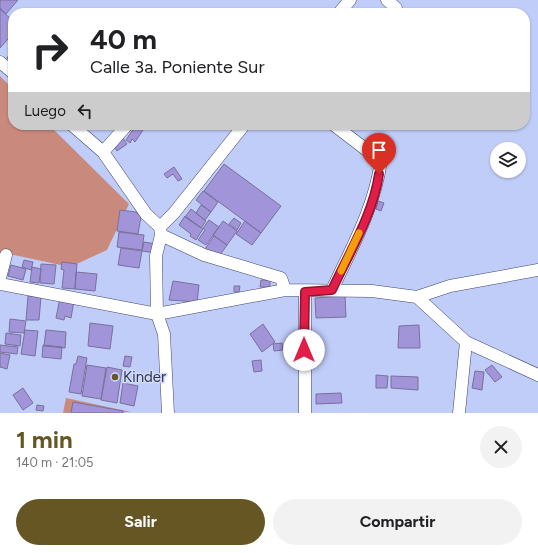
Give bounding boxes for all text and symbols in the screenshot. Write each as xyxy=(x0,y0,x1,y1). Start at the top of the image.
text: 40 m xyxy=(90,22,157,56)
icon: right xyxy=(24,24,76,76)
text: Calle 3a. Poniente Sur xyxy=(90,56,265,78)
icon: left xyxy=(74,100,96,122)
text: Luego xyxy=(24,102,66,120)
pin xyxy=(362,133,396,174)
icon: arrive xyxy=(368,139,390,161)
map controls xyxy=(490,142,526,178)
button: layers xyxy=(490,142,526,178)
position arrow xyxy=(283,329,325,371)
place label: Kinder xyxy=(123,368,166,386)
marker: Kinder xyxy=(110,372,120,382)
text: 1 min xyxy=(16,425,73,454)
button: close xyxy=(480,426,522,468)
text: 140 m · 21:05 xyxy=(16,455,94,470)
button: Salir xyxy=(16,499,265,545)
button: Compartir xyxy=(273,499,522,545)

